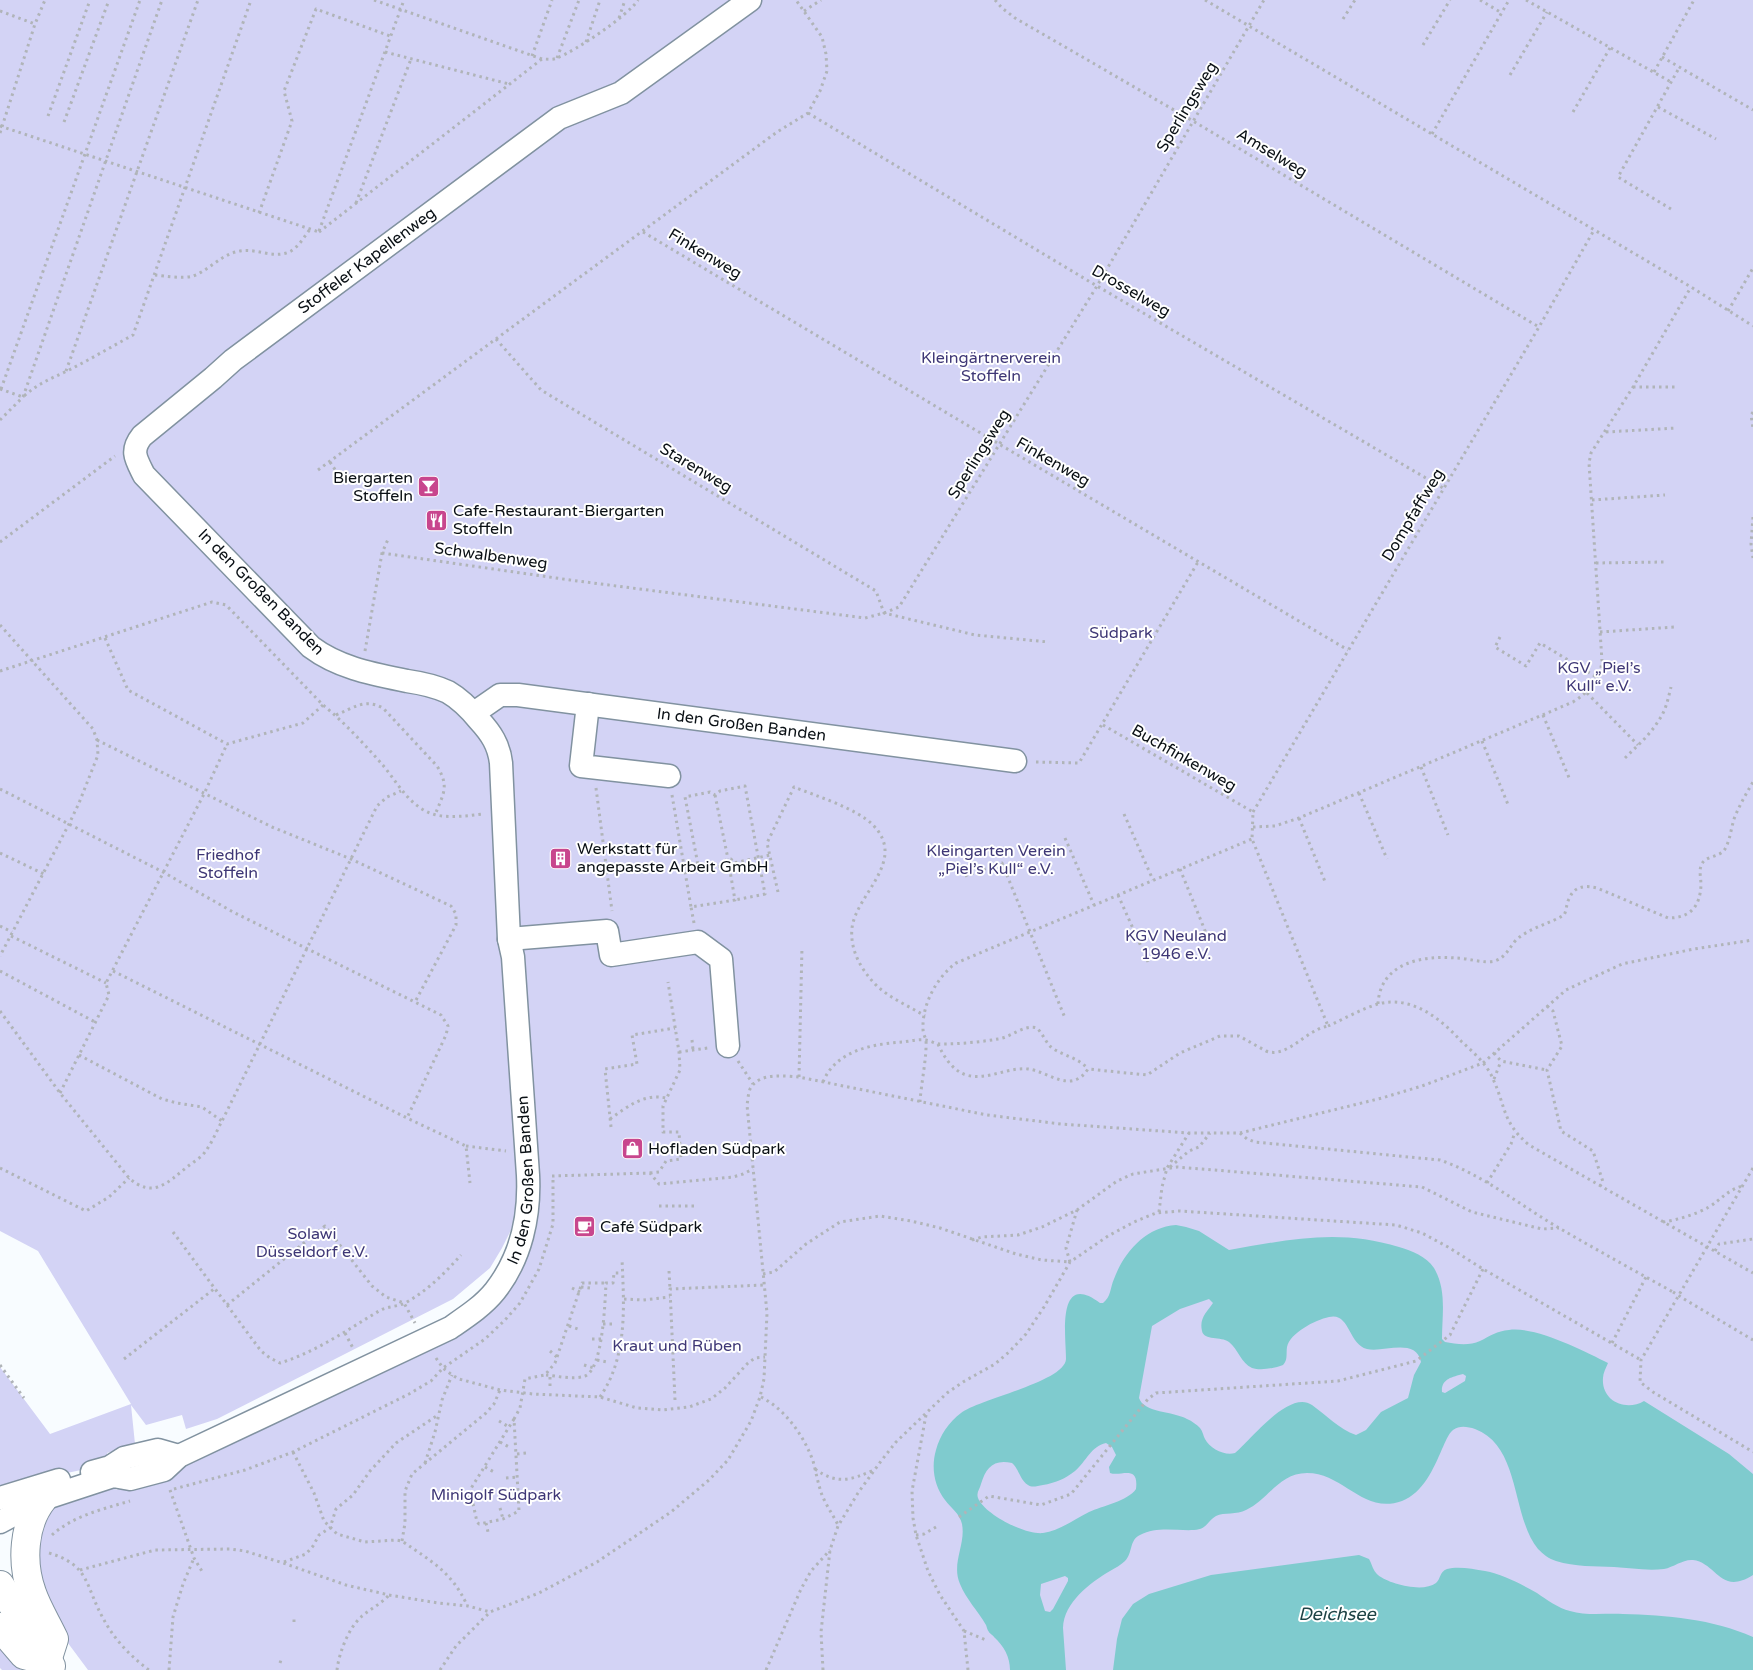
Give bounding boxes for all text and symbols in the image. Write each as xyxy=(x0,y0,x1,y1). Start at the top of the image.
street label: Sperlingsweg xyxy=(1152,58,1222,156)
street label: Amselweg xyxy=(1233,124,1311,182)
street label: Stoffeler Kapellenweg xyxy=(294,203,440,318)
street label: Finkenweg xyxy=(665,224,745,284)
street label: Drosselweg xyxy=(1088,260,1174,322)
park label: Kleingärtnerverein Stoffeln xyxy=(921,348,1061,386)
street label: Sperlingsweg xyxy=(943,405,1015,503)
street label: Finkenweg xyxy=(1012,433,1094,491)
street label: Starenweg xyxy=(656,439,736,497)
street label: Dompfaffweg xyxy=(1377,465,1449,565)
place label: Biergarten Stoffeln xyxy=(333,468,413,506)
bar icon: Biergarten Stoffeln xyxy=(417,475,441,499)
place label: Cafe-Restaurant-Biergarten Stoffeln xyxy=(453,501,664,539)
restaurant icon: Cafe-Restaurant-Biergarten Stoffeln xyxy=(425,508,449,532)
street label: In den Großen Banden xyxy=(194,525,328,659)
street label: Schwalbenweg xyxy=(433,538,549,574)
park label: Südpark xyxy=(1089,623,1153,643)
park label: KGV „Piel’s Kull“ e.V. xyxy=(1557,658,1641,696)
street label: In den Großen Banden xyxy=(656,704,827,746)
street label: Buchfinkenweg xyxy=(1128,720,1240,796)
place label: Werkstatt für angepasste Arbeit GmbH xyxy=(577,839,769,877)
park label: Kleingarten Verein „Piel’s Kull“ e.V. xyxy=(926,841,1066,879)
park label: Friedhof Stoffeln xyxy=(196,845,261,883)
building icon: Werkstatt für angepasste Arbeit GmbH xyxy=(549,846,573,870)
park label: KGV Neuland 1946 e.V. xyxy=(1125,926,1227,964)
street label: In den Großen Banden xyxy=(503,1095,538,1268)
shop icon: Hofladen Südpark xyxy=(620,1137,644,1161)
place label: Hofladen Südpark xyxy=(648,1139,785,1159)
cafe icon: Café Südpark xyxy=(572,1215,596,1239)
place label: Café Südpark xyxy=(600,1217,703,1237)
park label: Solawi Düsseldorf e.V. xyxy=(256,1224,368,1262)
park label: Kraut und Rüben xyxy=(612,1336,742,1356)
park label: Minigolf Südpark xyxy=(431,1485,562,1505)
water label: Deichsee xyxy=(1298,1603,1377,1625)

